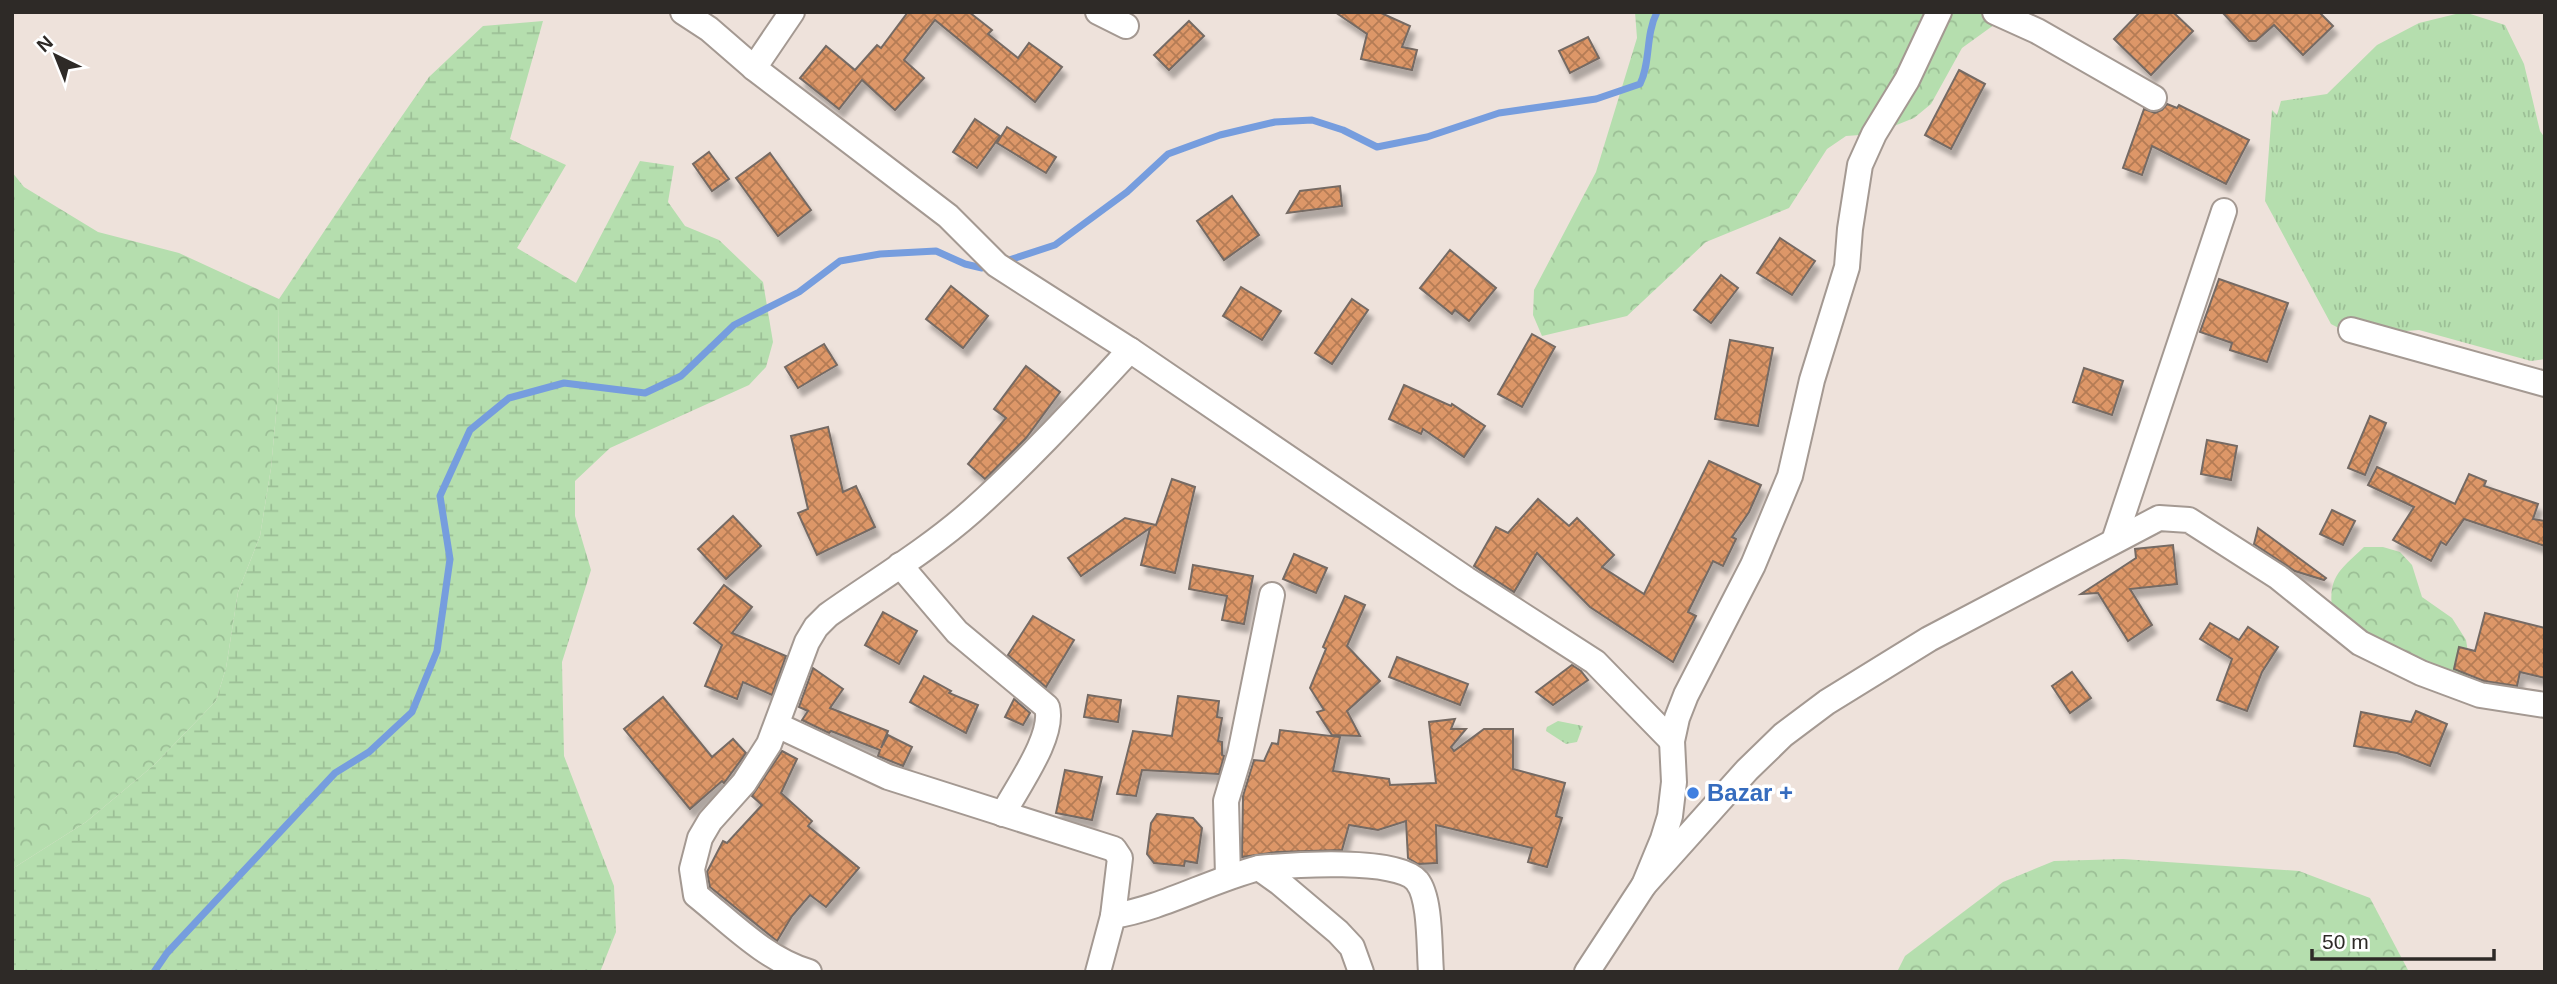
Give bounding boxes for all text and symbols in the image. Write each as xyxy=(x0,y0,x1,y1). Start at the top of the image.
north arrow xyxy=(21,21,91,91)
text: N xyxy=(33,32,57,56)
place label: Bazar + xyxy=(1707,779,1793,806)
marker: Bazar + xyxy=(1685,785,1701,801)
scale bar xyxy=(2312,918,2494,962)
text: 50 m xyxy=(2322,930,2369,953)

